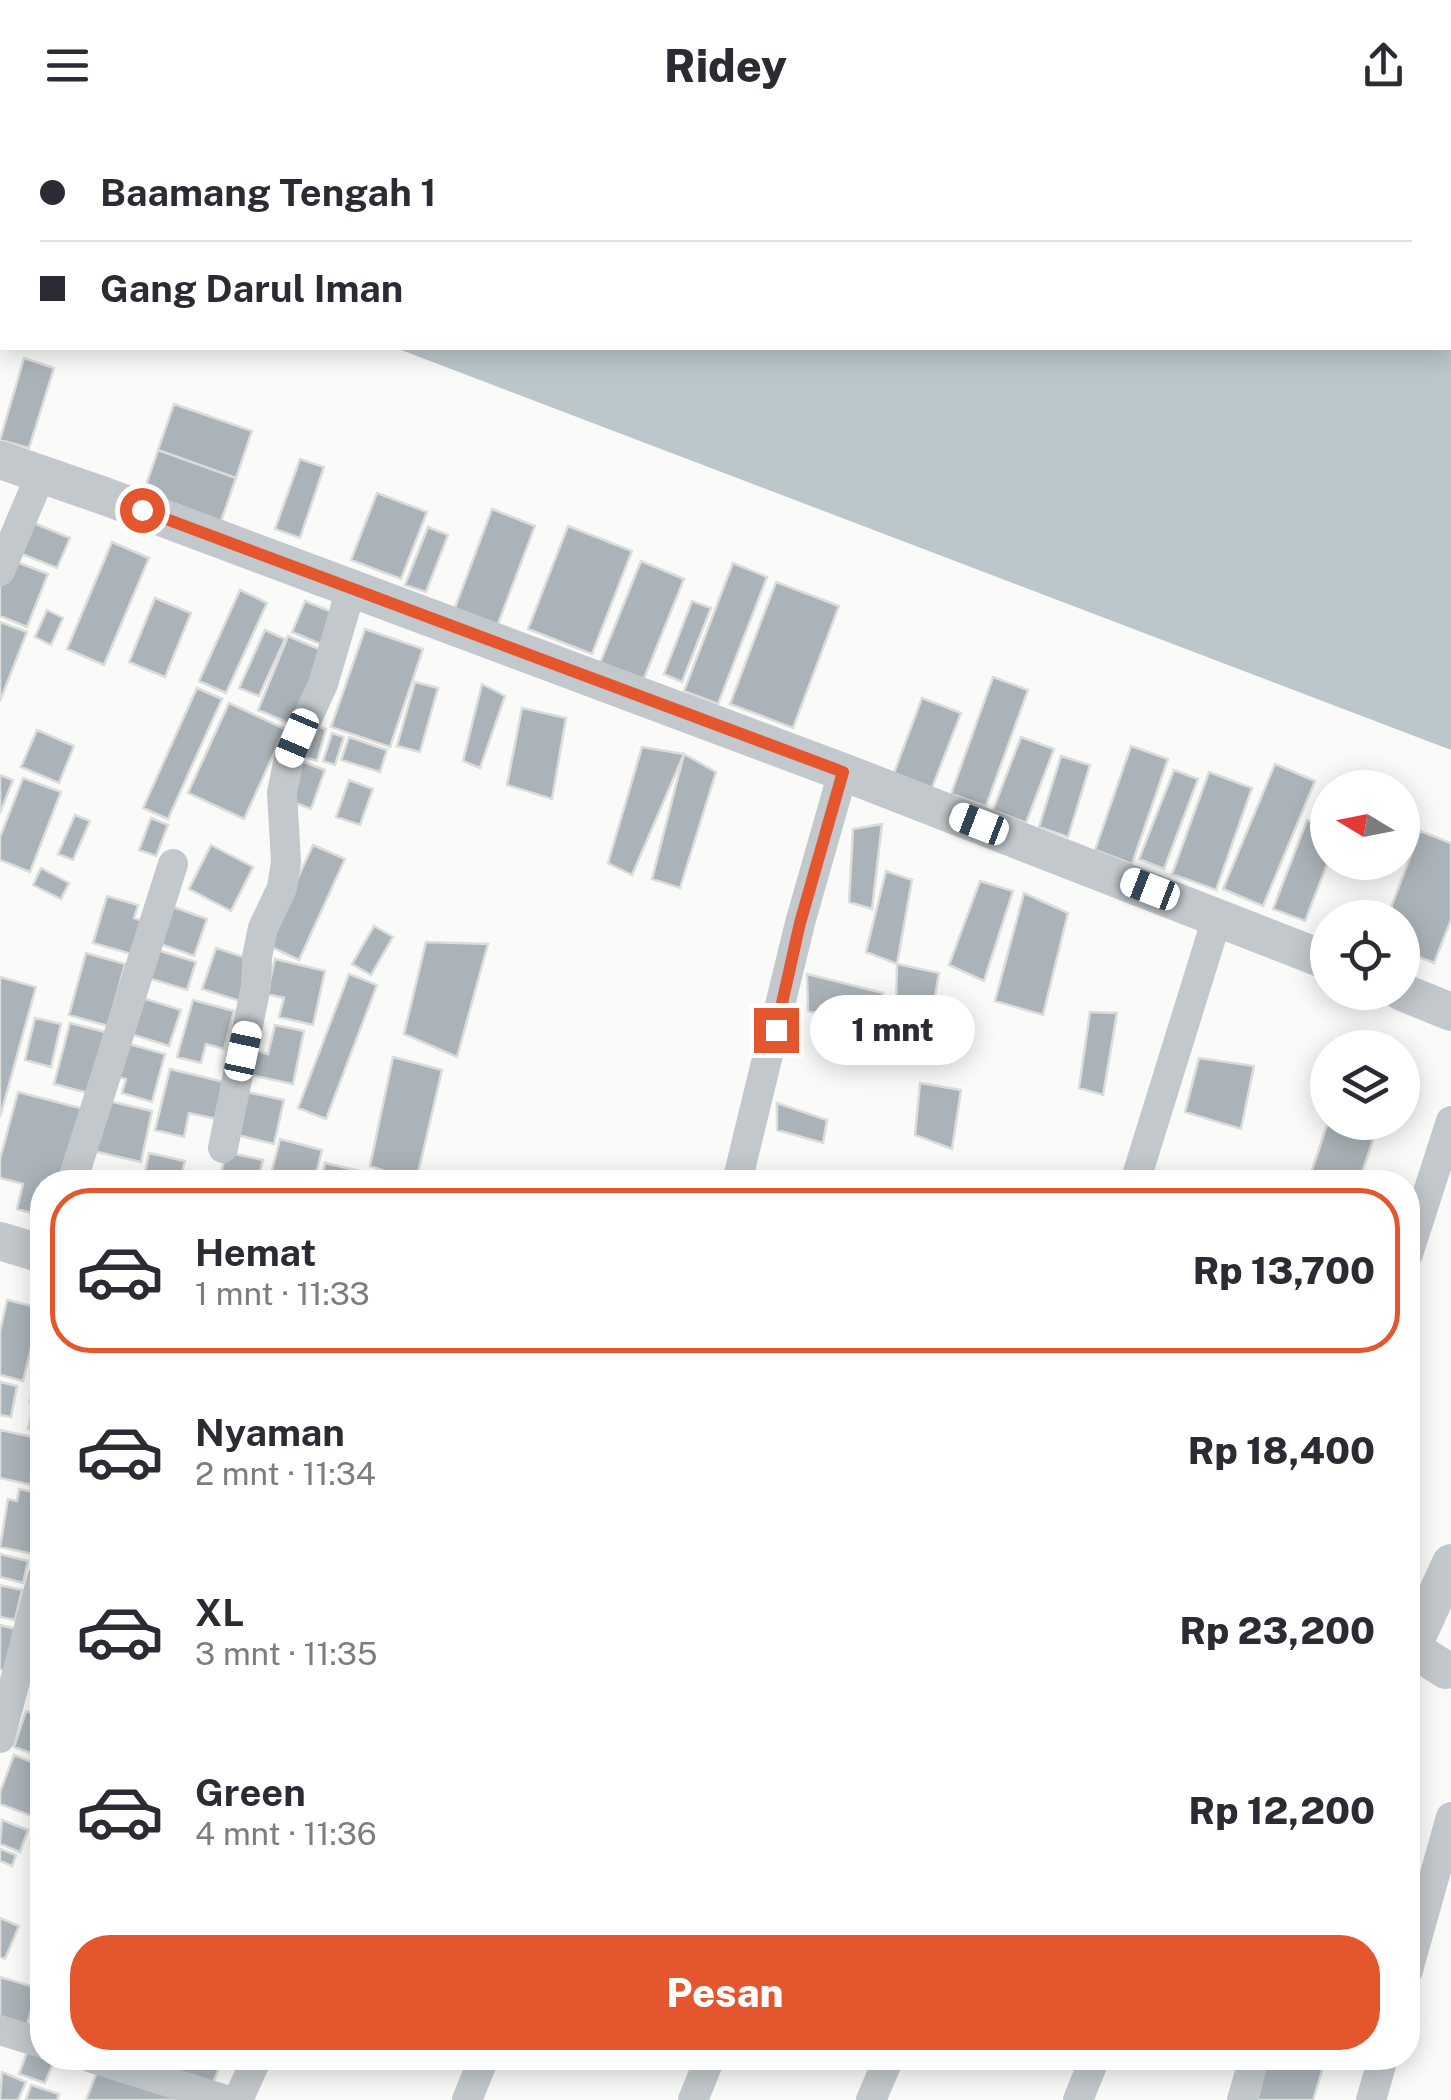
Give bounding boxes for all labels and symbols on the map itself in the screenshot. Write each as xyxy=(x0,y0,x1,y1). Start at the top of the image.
route start xyxy=(120,488,165,533)
car xyxy=(271,705,323,771)
north arrow xyxy=(1310,770,1420,880)
car xyxy=(946,799,1012,849)
car xyxy=(1117,864,1183,914)
callout: 1 mnt xyxy=(811,995,976,1065)
route end xyxy=(754,1008,799,1053)
car xyxy=(222,1019,264,1083)

